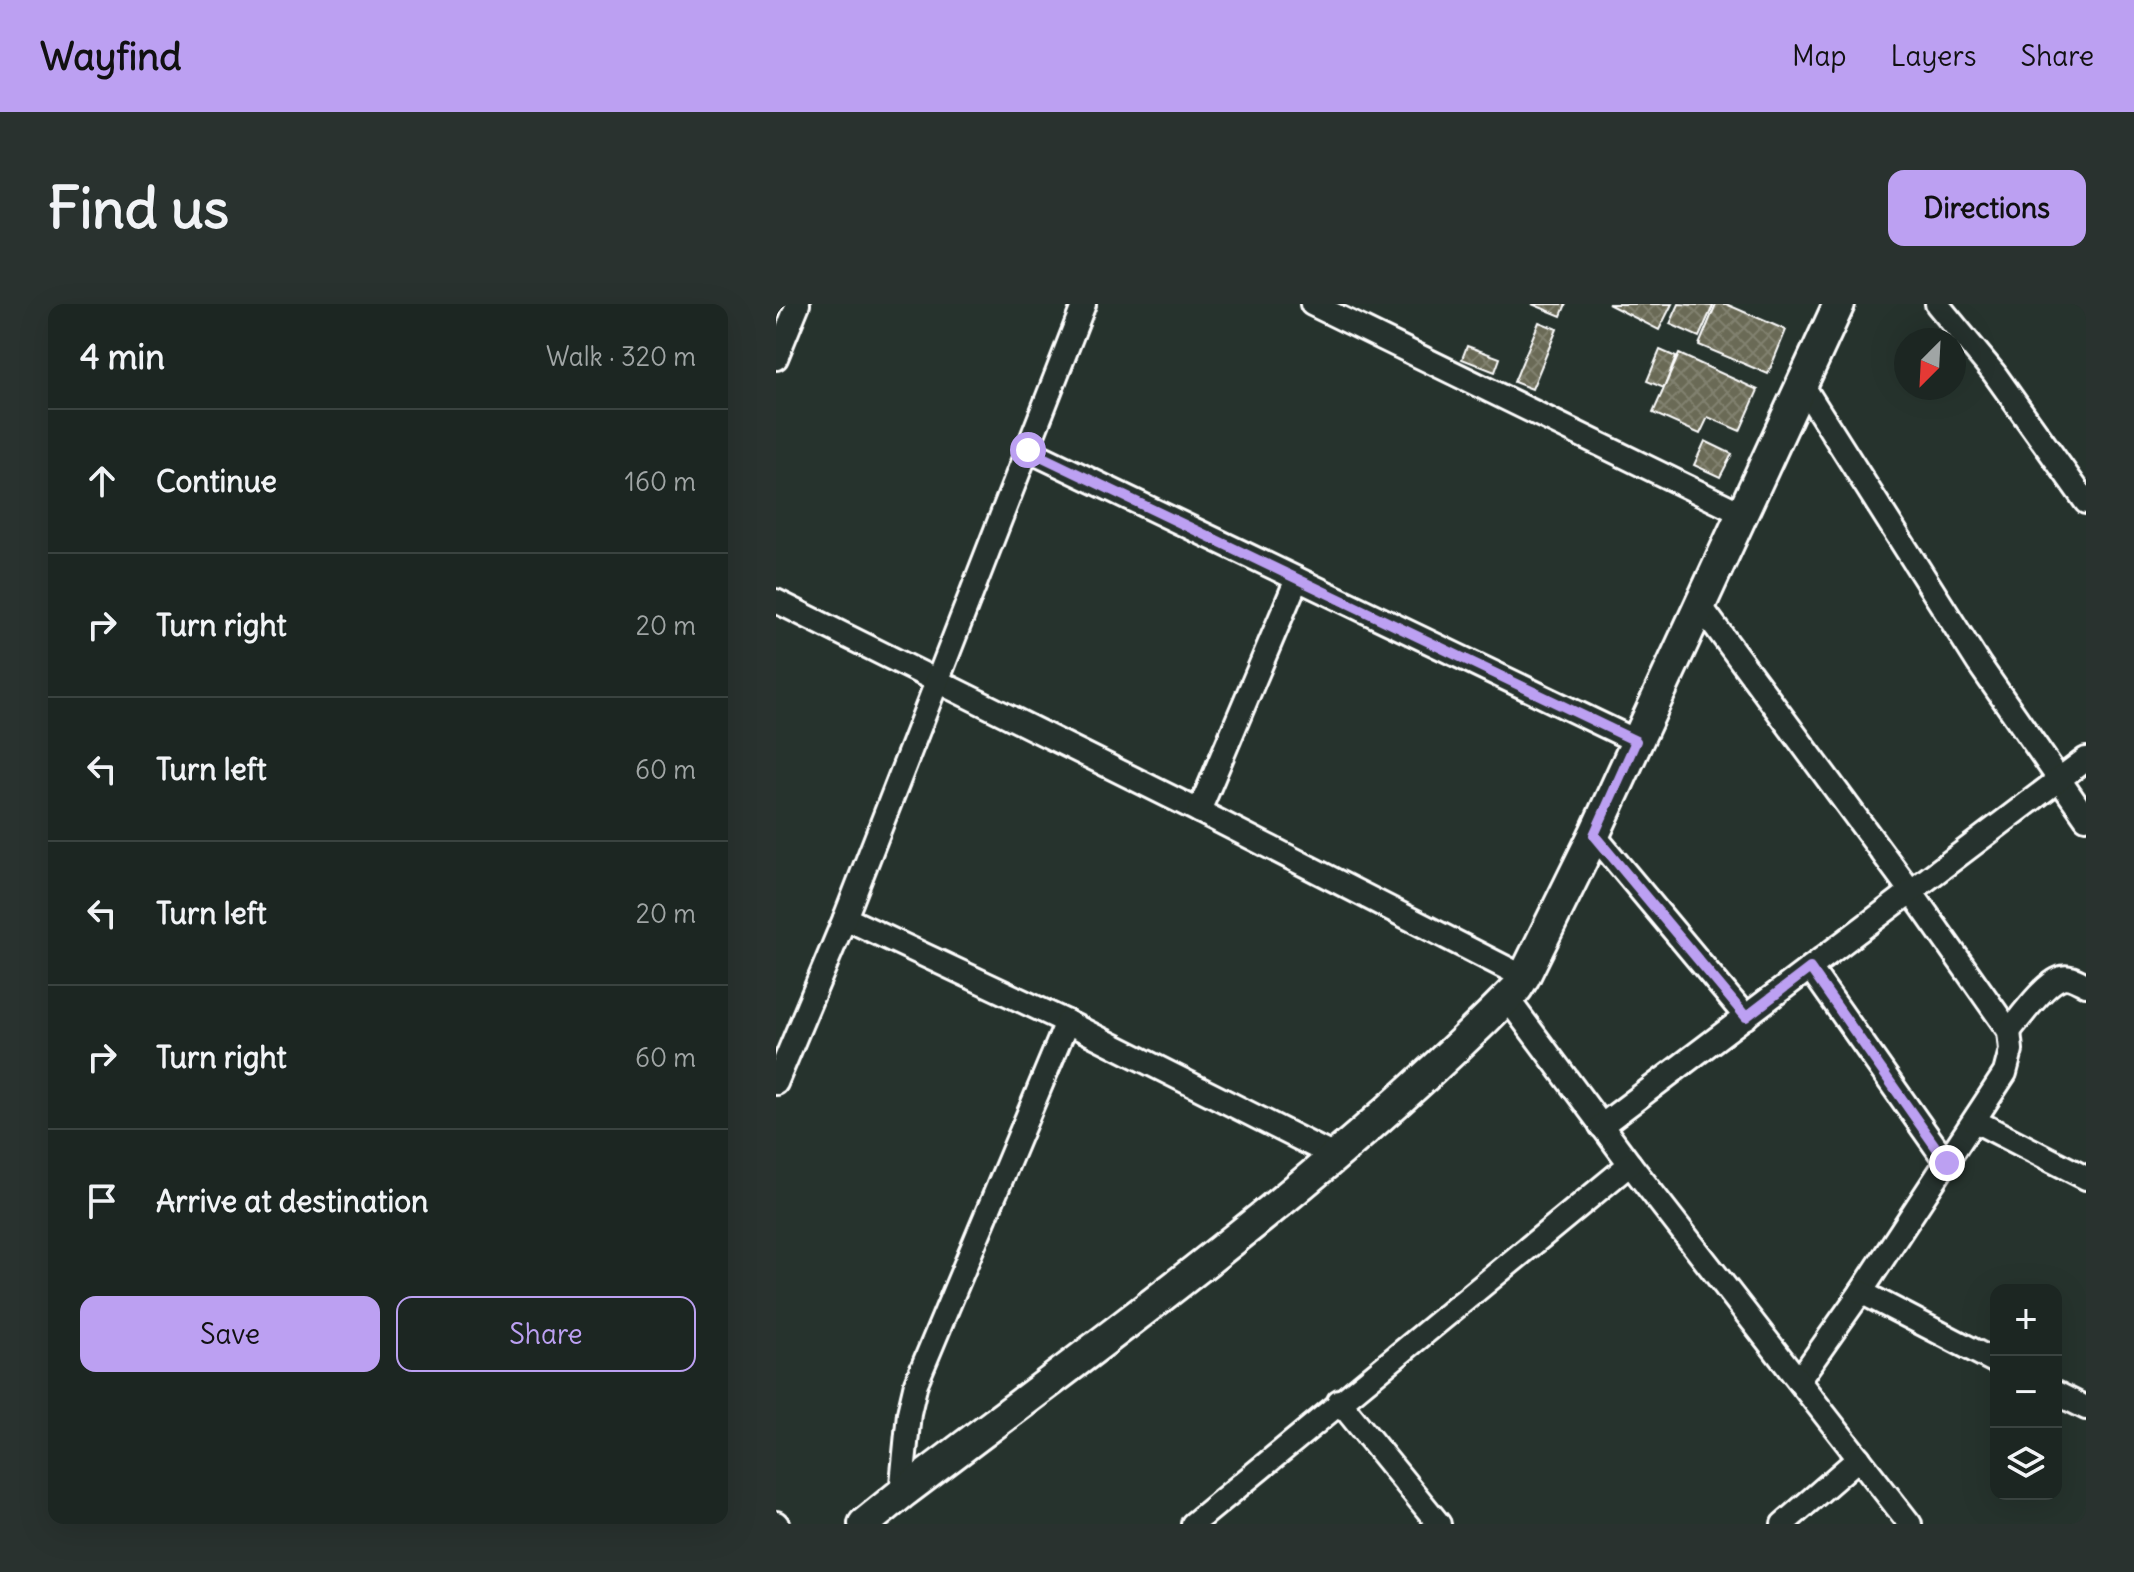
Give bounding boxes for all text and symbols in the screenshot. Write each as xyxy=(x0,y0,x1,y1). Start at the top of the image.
text: Wayfind xyxy=(40,33,182,80)
text: Map xyxy=(1792,38,1847,74)
text: Layers xyxy=(1891,38,1977,74)
text: Share xyxy=(2021,38,2094,74)
button: Directions xyxy=(1888,170,2086,246)
text: Find us xyxy=(48,173,229,243)
north arrow xyxy=(1894,328,1966,400)
text: 4 min xyxy=(80,335,165,378)
text: Walk · 320 m xyxy=(546,340,696,373)
route start xyxy=(1010,432,1046,468)
icon: ahead xyxy=(80,459,124,503)
text: Continue xyxy=(156,462,277,500)
text: 160 m xyxy=(625,465,696,498)
icon: right xyxy=(80,603,124,647)
text: Turn right xyxy=(156,606,287,644)
text: 20 m xyxy=(636,609,696,642)
icon: left xyxy=(80,747,124,791)
text: Turn left xyxy=(156,750,267,788)
text: 60 m xyxy=(635,753,696,786)
icon: left xyxy=(80,891,124,935)
text: Turn left xyxy=(156,894,267,932)
text: 20 m xyxy=(636,897,696,930)
icon: right xyxy=(80,1035,124,1079)
text: Turn right xyxy=(156,1038,287,1076)
text: 60 m xyxy=(635,1041,696,1074)
route end xyxy=(1929,1145,1965,1181)
icon: arrive xyxy=(80,1179,124,1223)
text: Arrive at destination xyxy=(156,1182,428,1220)
map controls xyxy=(1990,1284,2062,1500)
button: + xyxy=(1990,1284,2062,1356)
button: Save xyxy=(80,1296,380,1372)
button: Share xyxy=(396,1296,696,1372)
button: − xyxy=(1990,1356,2062,1428)
button: layers xyxy=(1990,1428,2062,1500)

